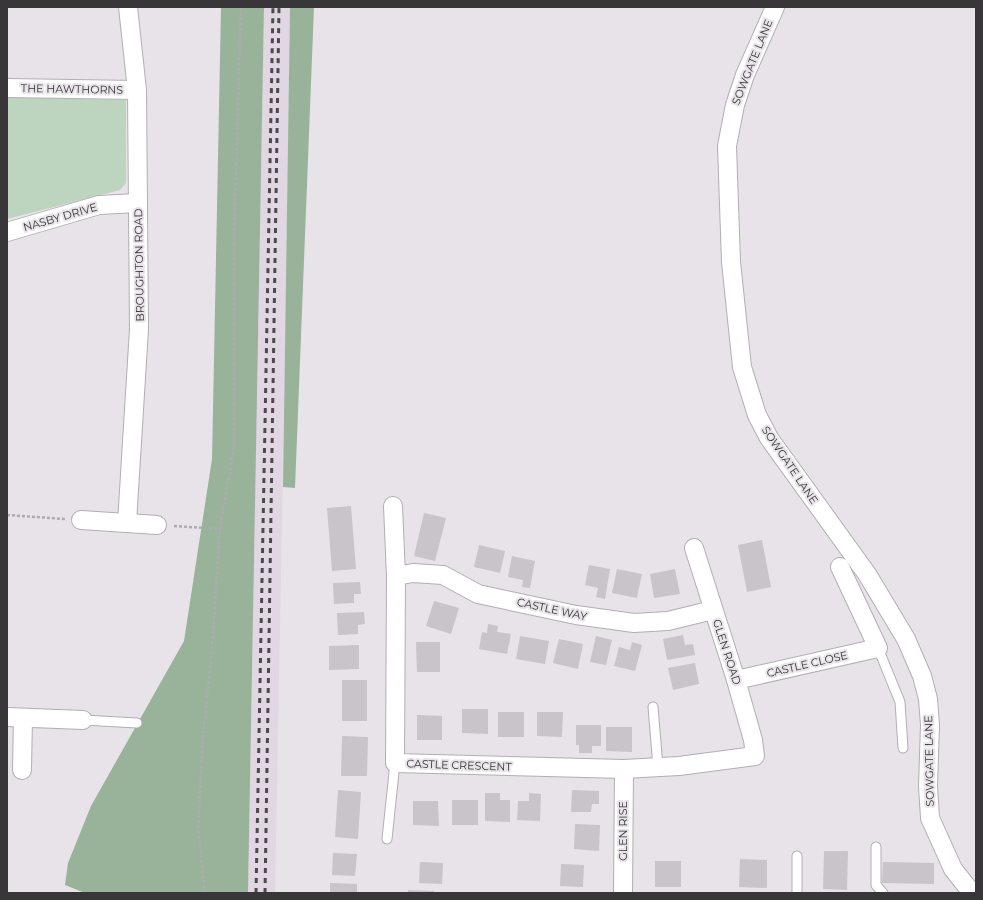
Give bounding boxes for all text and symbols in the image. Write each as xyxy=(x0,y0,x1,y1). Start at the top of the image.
street label: SOWGATE LANE xyxy=(728,17,776,107)
street label: THE HAWTHORNS xyxy=(21,81,123,97)
street label: NASBY DRIVE xyxy=(21,200,99,234)
street label: BROUGHTON ROAD xyxy=(131,208,147,322)
street label: SOWGATE LANE xyxy=(759,423,821,507)
street label: CASTLE WAY xyxy=(516,595,588,623)
street label: GLEN ROAD xyxy=(710,617,744,687)
street label: CASTLE CLOSE xyxy=(765,648,849,680)
street label: SOWGATE LANE xyxy=(921,715,937,807)
street label: CASTLE CRESCENT xyxy=(406,756,513,774)
street label: GLEN RISE xyxy=(616,801,630,861)

